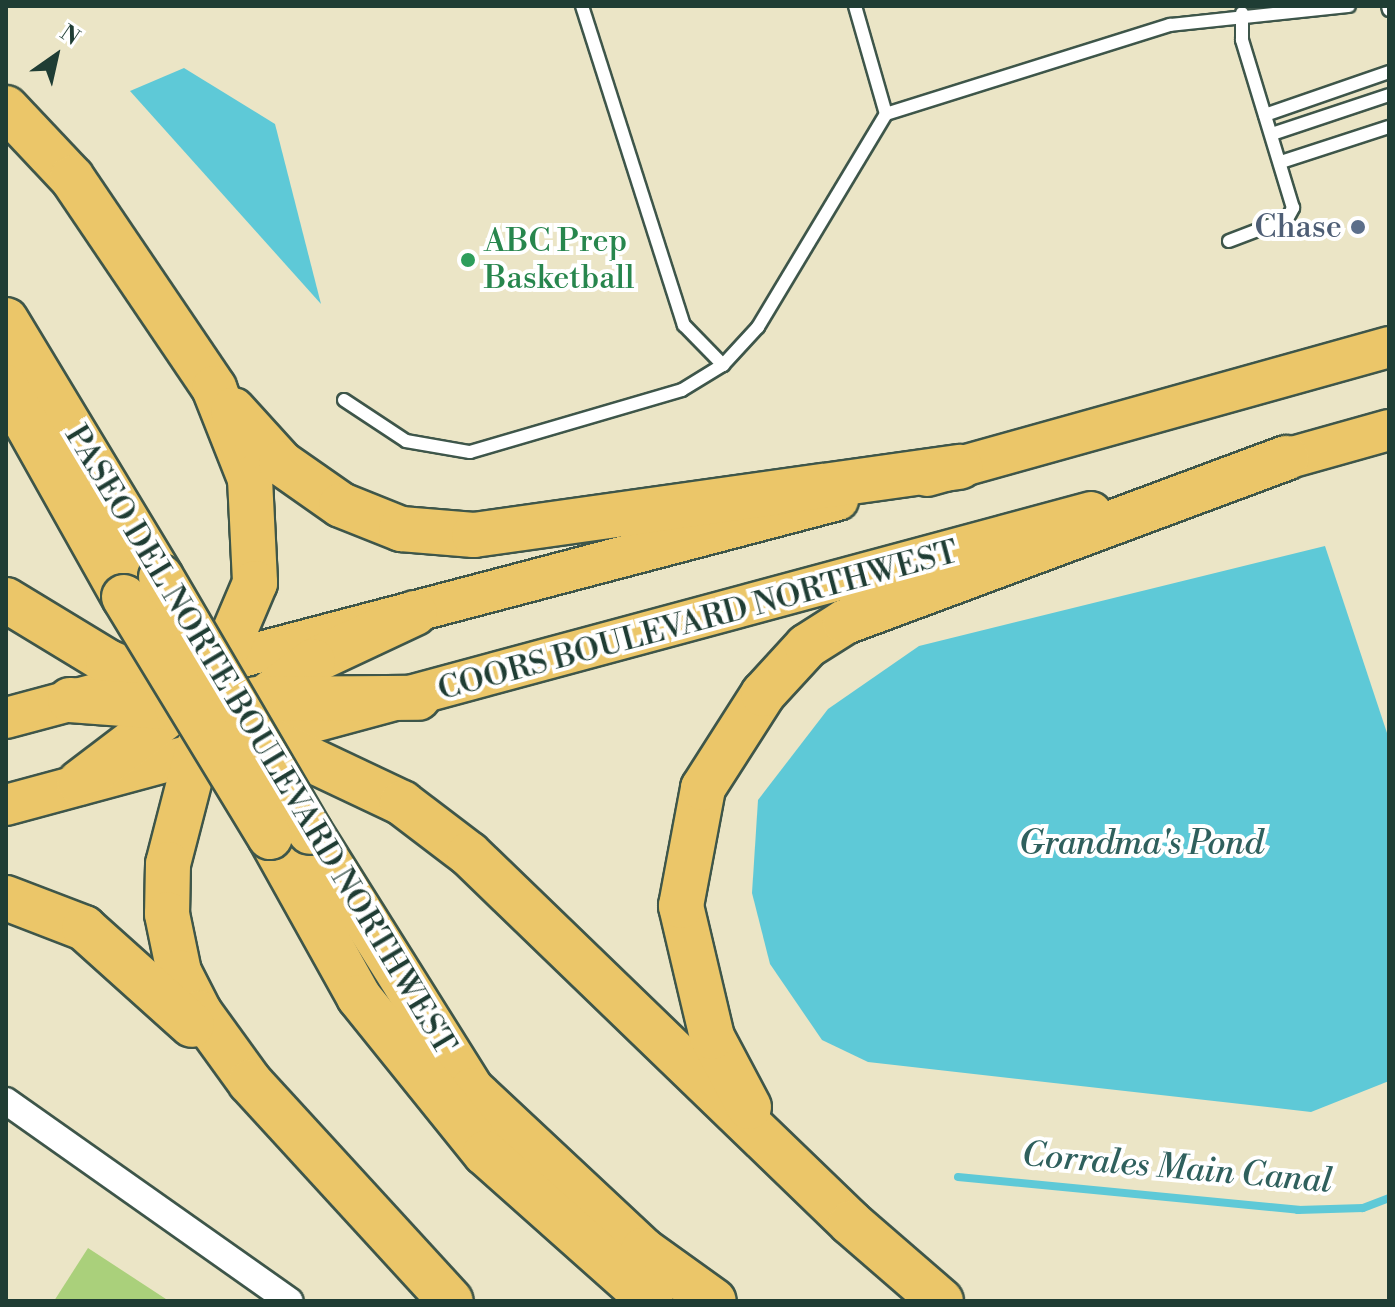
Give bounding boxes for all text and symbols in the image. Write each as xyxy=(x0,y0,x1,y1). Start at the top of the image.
north arrow xyxy=(16,16,96,96)
text: N xyxy=(55,20,84,52)
place label: Chase xyxy=(1255,208,1342,246)
marker: Chase xyxy=(1349,218,1367,236)
place label: ABC Prep Basketball xyxy=(484,223,634,298)
marker: ABC Prep Basketball xyxy=(459,251,477,269)
street label: PASEO DEL NORTE BOULEVARD NORTHWEST xyxy=(56,419,464,1061)
street label: COORS BOULEVARD NORTHWEST xyxy=(434,533,962,709)
water label: Grandma's Pond xyxy=(1019,825,1263,865)
water label: Corrales Main Canal xyxy=(1020,1135,1334,1203)

